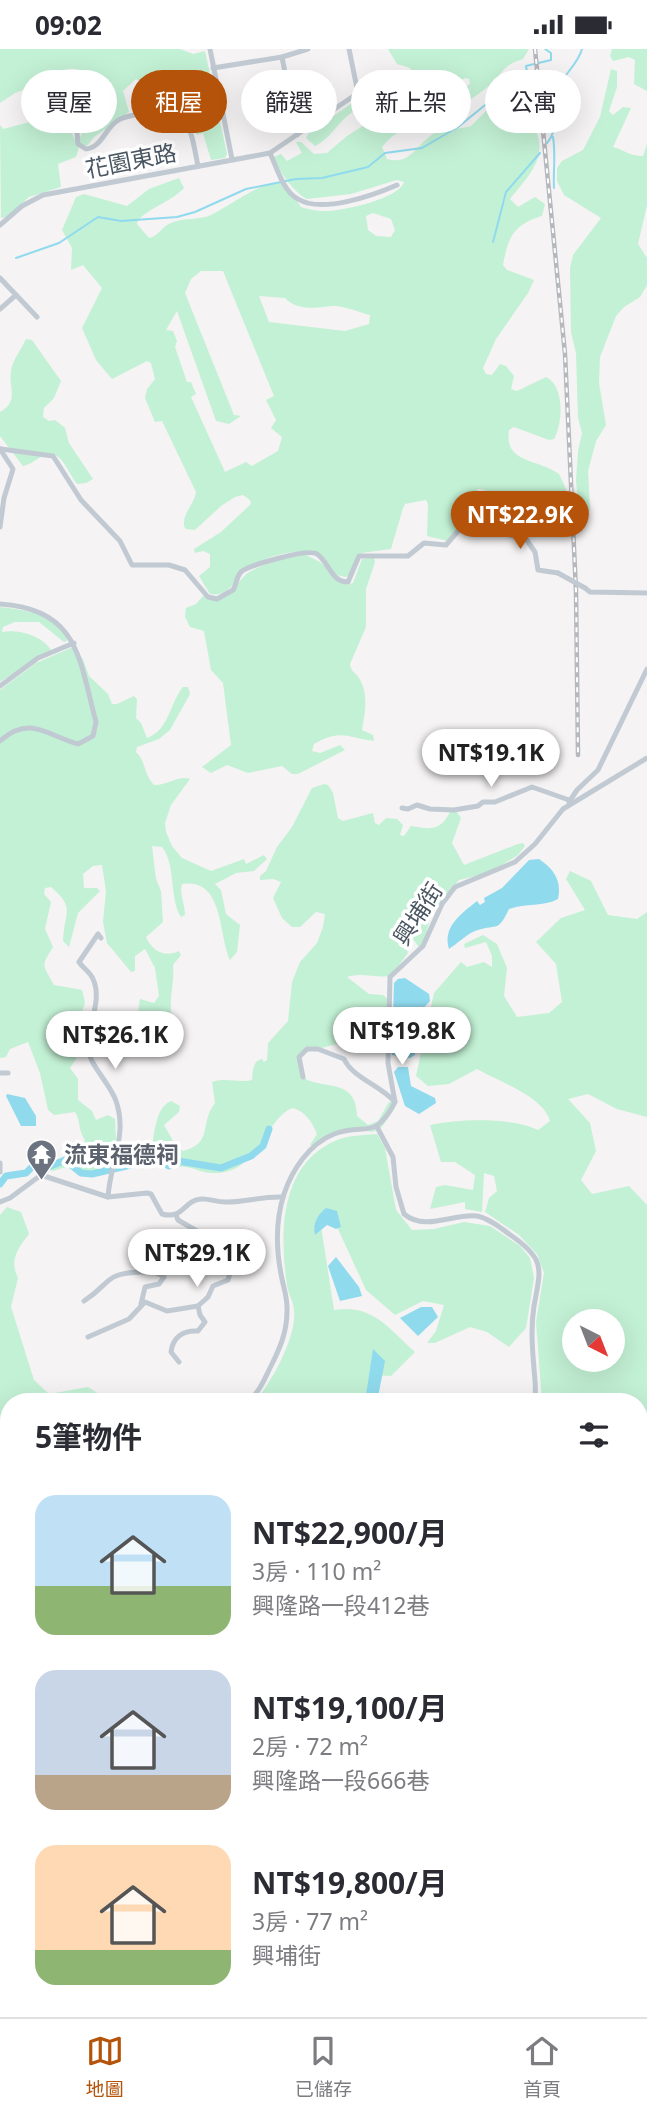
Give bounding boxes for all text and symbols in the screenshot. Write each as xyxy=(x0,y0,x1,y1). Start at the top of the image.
text: 09:02 xyxy=(35,7,102,43)
chip: 買屋 xyxy=(21,70,117,133)
chip: 租屋 xyxy=(131,70,227,133)
chip: 篩選 xyxy=(241,70,337,133)
chip: 新上架 xyxy=(351,70,471,133)
chip: 公寓 xyxy=(485,70,581,133)
street label: 花園東路 xyxy=(83,136,179,185)
pin: NT$22.9K xyxy=(448,491,592,551)
text: NT$22.9K xyxy=(467,498,573,530)
pin: NT$19.1K xyxy=(419,729,563,789)
text: NT$19.1K xyxy=(438,736,544,768)
street label: 興埔街 xyxy=(385,876,449,951)
pin: NT$19.8K xyxy=(330,1007,474,1067)
pin: NT$26.1K xyxy=(43,1011,187,1071)
text: NT$19.8K xyxy=(349,1014,455,1046)
text: NT$26.1K xyxy=(62,1018,168,1050)
temple icon: 流東福德祠 xyxy=(24,1138,58,1182)
place label: 流東福德祠 xyxy=(64,1138,179,1170)
pin: NT$29.1K xyxy=(125,1229,269,1289)
text: NT$29.1K xyxy=(144,1236,250,1268)
north arrow xyxy=(562,1309,625,1372)
map controls xyxy=(562,1309,625,1372)
text: 5筆物件 xyxy=(35,1416,142,1457)
icon: filters xyxy=(575,1416,613,1454)
text: NT$22,900/月 xyxy=(252,1512,448,1553)
icon: home xyxy=(91,1523,175,1607)
text: 3房 · 110 m² xyxy=(252,1555,381,1587)
text: 興隆路一段412巷 xyxy=(252,1589,429,1621)
text: NT$19,100/月 xyxy=(252,1687,448,1728)
icon: home xyxy=(91,1698,175,1782)
text: 2房 · 72 m² xyxy=(252,1730,368,1762)
text: 興隆路一段666巷 xyxy=(252,1764,429,1796)
text: NT$19,800/月 xyxy=(252,1862,448,1903)
icon: home xyxy=(91,1873,175,1957)
text: 3房 · 77 m² xyxy=(252,1905,368,1937)
text: 興埔街 xyxy=(252,1939,321,1971)
tab: 地圖 xyxy=(86,2032,124,2102)
tab: 已儲存 xyxy=(295,2032,352,2102)
tab: 首頁 xyxy=(523,2032,561,2102)

